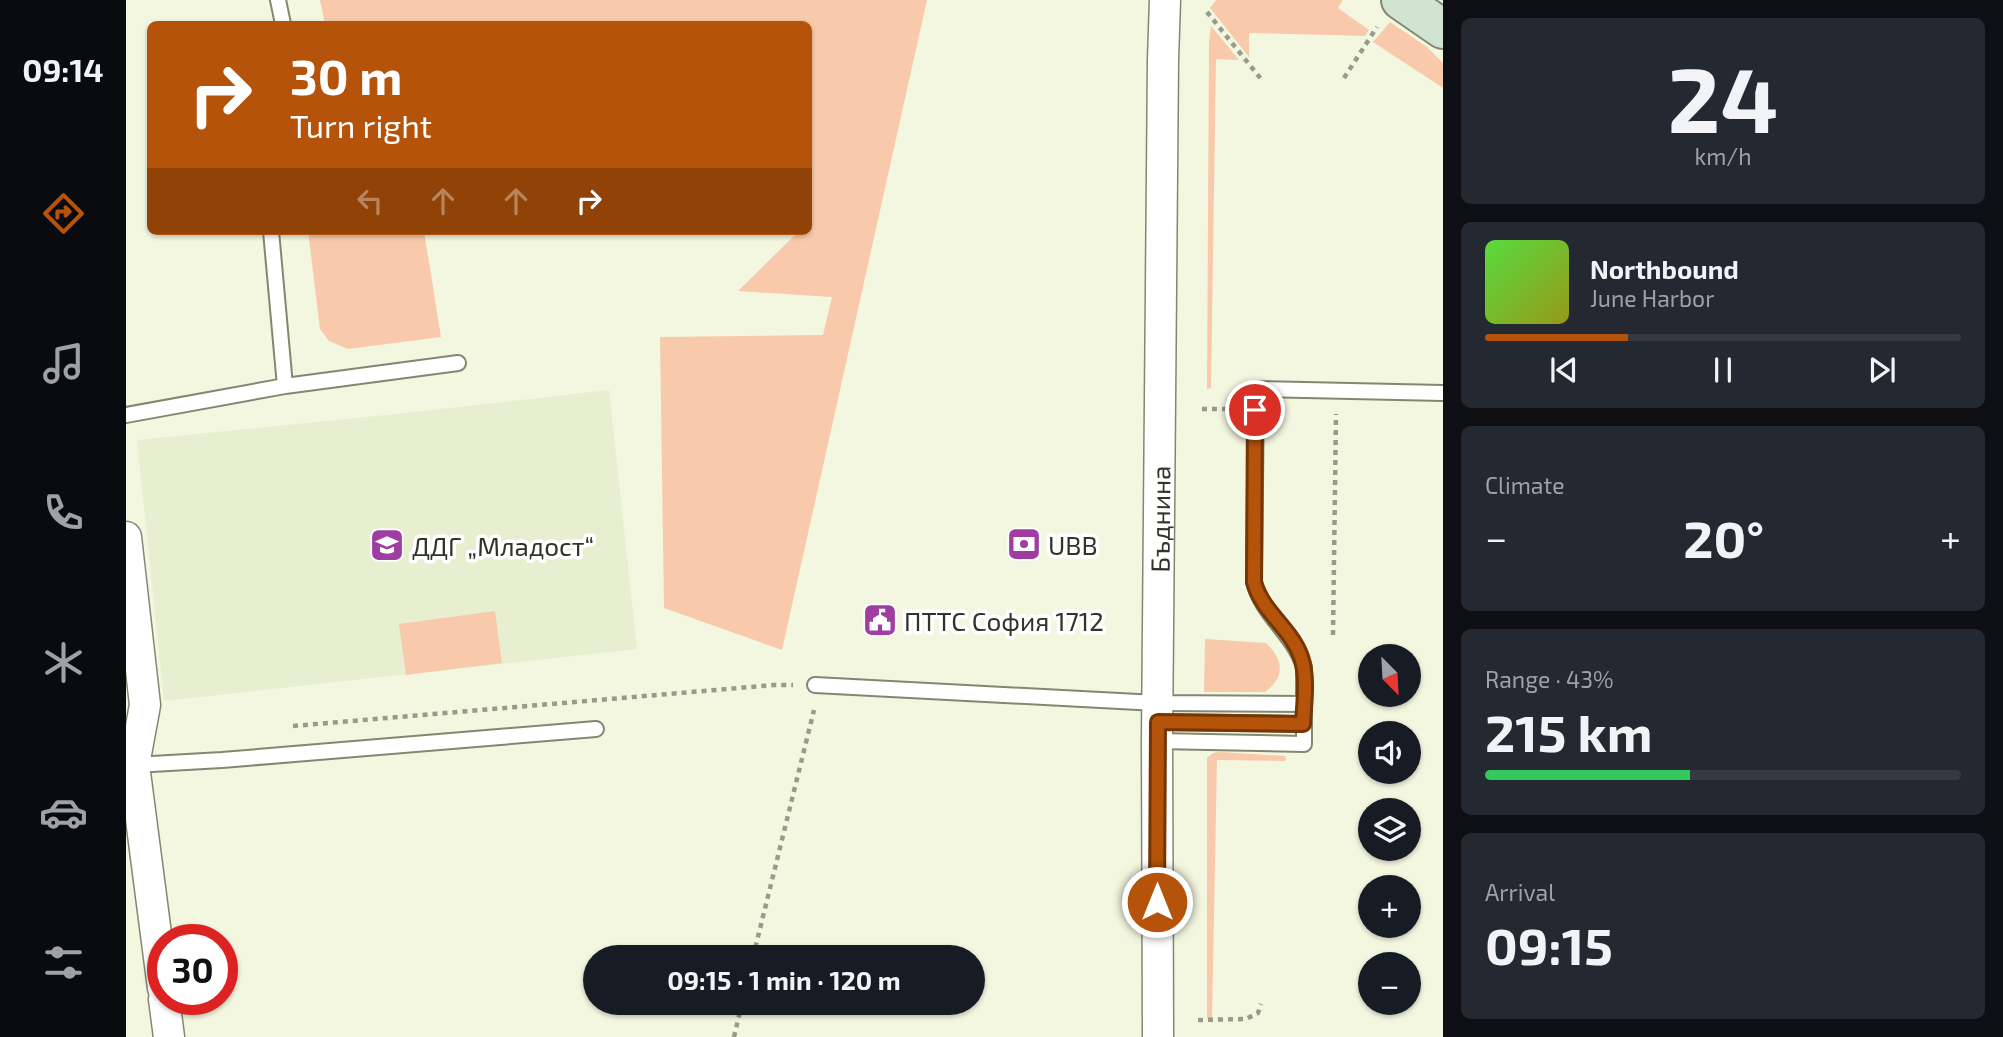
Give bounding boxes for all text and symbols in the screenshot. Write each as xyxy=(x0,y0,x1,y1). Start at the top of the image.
text: 24 xyxy=(1668,42,1778,151)
text: 30 m xyxy=(290,46,402,105)
icon: right xyxy=(175,49,266,140)
text: 09:14 xyxy=(22,50,104,88)
text: Turn right xyxy=(290,106,432,144)
text: km/h xyxy=(1694,142,1752,170)
icon: left xyxy=(351,182,389,220)
icon: ahead xyxy=(424,182,462,220)
icon: ahead xyxy=(497,182,535,220)
icon: right xyxy=(570,182,608,220)
icon: directions xyxy=(39,189,88,238)
text: Northbound xyxy=(1590,253,1739,284)
text: June Harbor xyxy=(1590,284,1714,312)
icon: music xyxy=(39,339,88,388)
icon: previous xyxy=(1545,351,1583,389)
icon: pause xyxy=(1704,351,1742,389)
icon: next xyxy=(1863,351,1901,389)
pin xyxy=(1225,380,1285,440)
icon: arrive xyxy=(1236,391,1274,429)
street label: Бъднина xyxy=(1143,465,1175,573)
text: Climate xyxy=(1485,471,1565,499)
icon: phone xyxy=(39,488,88,537)
text: 20° xyxy=(1683,506,1764,568)
text: − xyxy=(1485,514,1507,560)
text: + xyxy=(1940,514,1961,560)
bank icon: UBB xyxy=(1005,525,1043,563)
school or university icon: ДДГ „Младост“ xyxy=(368,526,406,564)
place label: UBB xyxy=(1048,529,1098,560)
place label: ДДГ „Младост“ xyxy=(412,530,594,561)
public building icon: ПТТС София 1712 xyxy=(861,601,899,639)
place label: ПТТС София 1712 xyxy=(904,605,1104,636)
icon: climate xyxy=(39,638,88,687)
north arrow xyxy=(1358,644,1421,707)
map controls xyxy=(1358,644,1421,1015)
text: Range · 43% xyxy=(1485,665,1613,693)
text: 215 km xyxy=(1485,700,1653,762)
button: sound xyxy=(1358,721,1421,784)
icon: car xyxy=(39,788,88,837)
button: layers xyxy=(1358,798,1421,861)
position arrow xyxy=(1120,865,1194,939)
button: + xyxy=(1358,875,1421,938)
text: Arrival xyxy=(1485,878,1555,906)
text: 09:15 xyxy=(1485,913,1613,975)
speed limit sign: 30 xyxy=(147,924,238,1015)
icon: filters xyxy=(39,938,88,987)
button: − xyxy=(1358,952,1421,1015)
text: 09:15 · 1 min · 120 m xyxy=(667,964,901,995)

